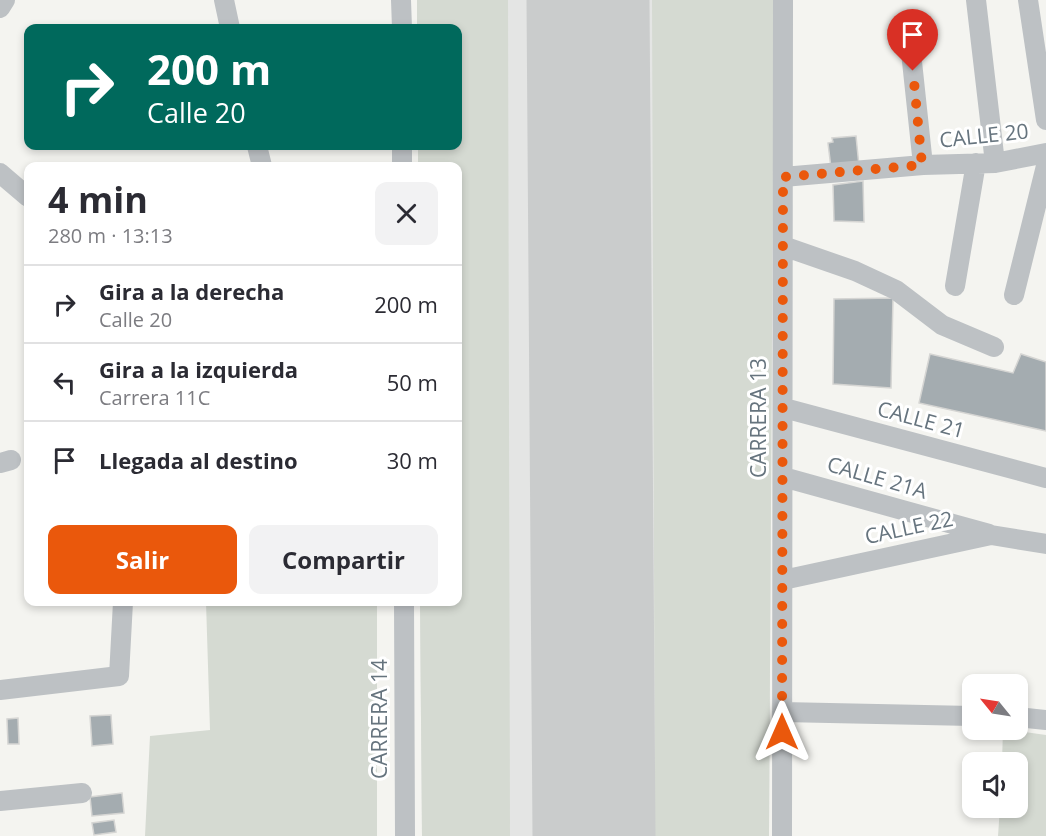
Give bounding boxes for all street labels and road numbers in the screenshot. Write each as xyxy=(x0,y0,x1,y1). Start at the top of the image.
street label: CALLE 20 xyxy=(938,116,1030,154)
street label: CARRERA 13 xyxy=(744,358,772,478)
street label: CALLE 21 xyxy=(874,394,968,444)
street label: CALLE 21A xyxy=(824,449,931,505)
street label: CALLE 22 xyxy=(862,504,956,550)
street label: CARRERA 14 xyxy=(365,659,393,779)

